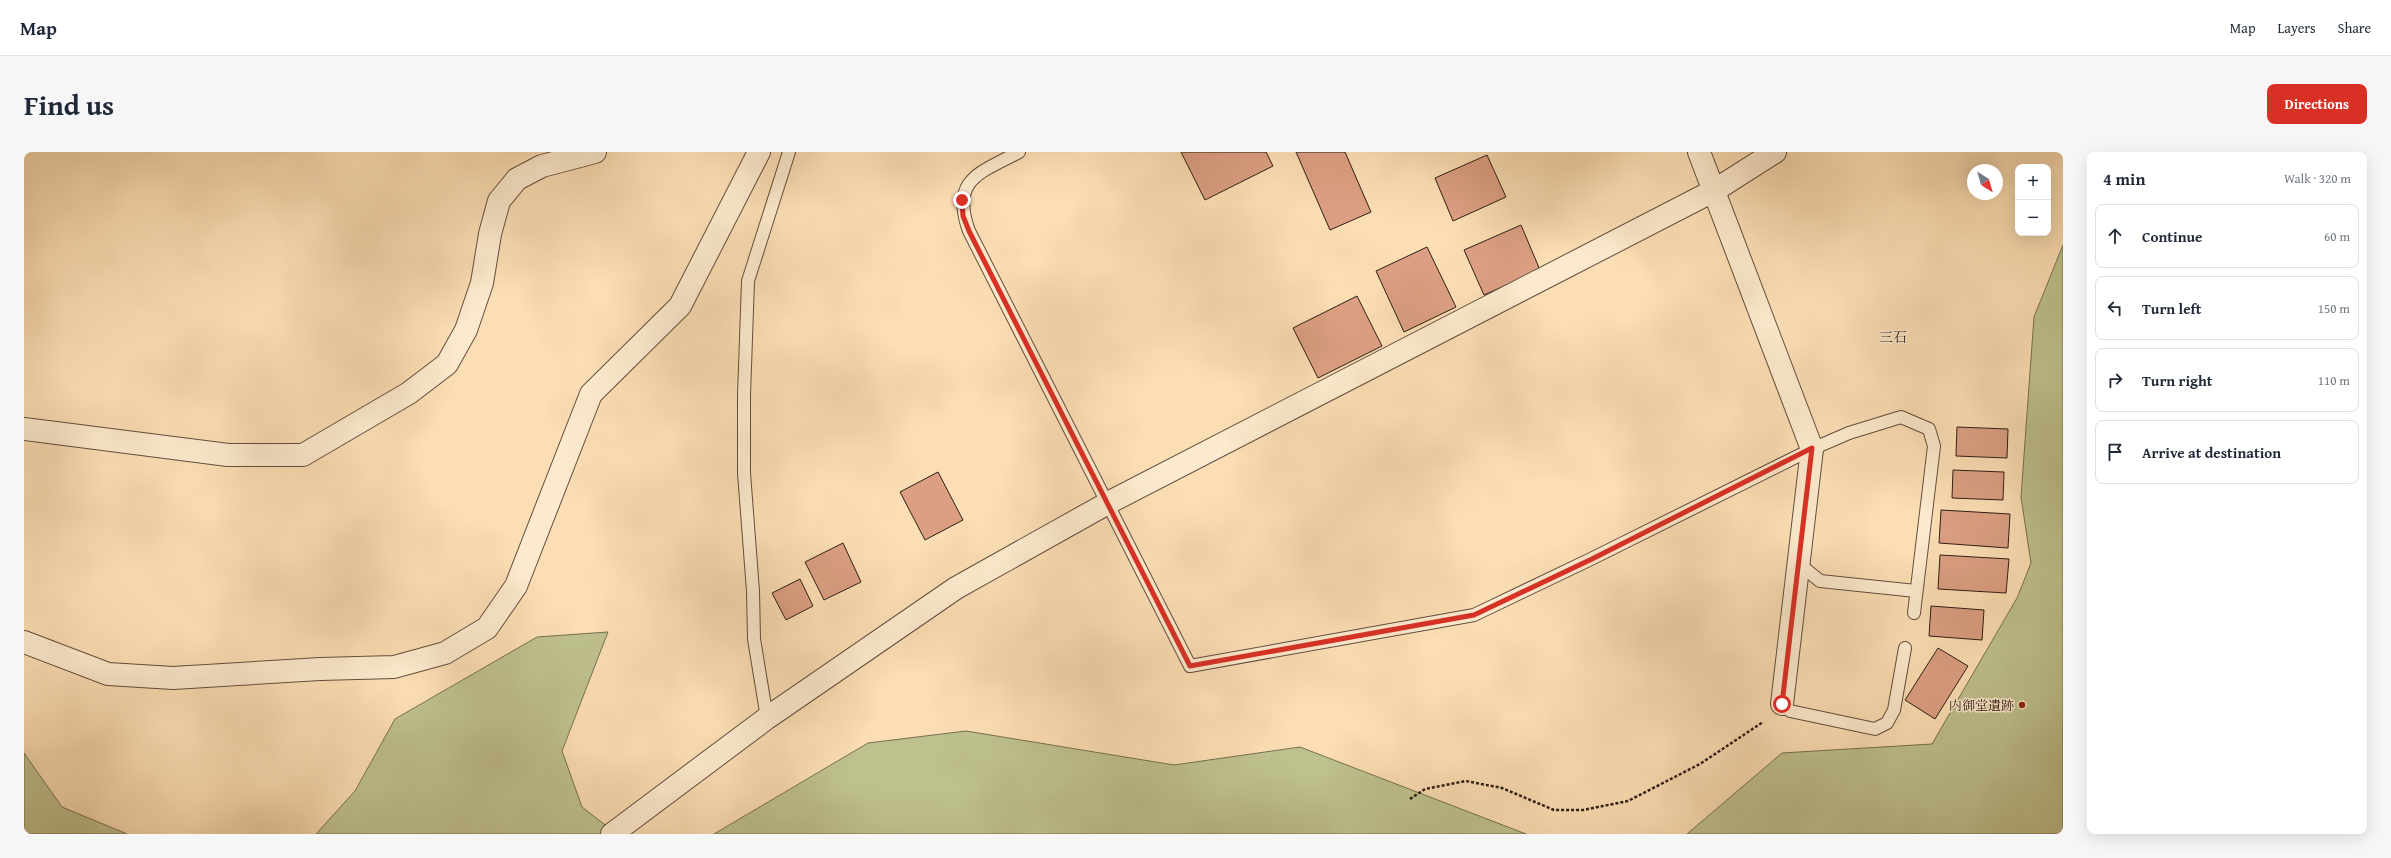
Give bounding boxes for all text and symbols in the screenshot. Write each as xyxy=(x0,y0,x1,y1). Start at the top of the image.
text: Map xyxy=(20,14,57,42)
text: Map xyxy=(2230,18,2256,38)
text: Layers xyxy=(2278,18,2316,38)
text: Share xyxy=(2338,18,2371,38)
text: Find us xyxy=(24,84,114,125)
button: Directions xyxy=(2267,84,2367,124)
north arrow xyxy=(1967,164,2003,200)
map controls xyxy=(2015,164,2051,236)
button: + xyxy=(2015,164,2051,200)
text: 4 min xyxy=(2103,166,2145,191)
text: Walk · 320 m xyxy=(2284,169,2351,188)
route end xyxy=(953,191,971,209)
button: − xyxy=(2015,200,2051,236)
icon: ahead xyxy=(2104,225,2126,247)
text: Continue xyxy=(2142,226,2203,247)
text: 60 m xyxy=(2324,227,2350,246)
icon: left xyxy=(2104,297,2126,319)
text: Turn left xyxy=(2142,298,2201,319)
text: 150 m xyxy=(2318,299,2350,318)
district label: 三石 xyxy=(1879,327,1907,347)
icon: right xyxy=(2104,369,2126,391)
text: Turn right xyxy=(2142,370,2213,391)
text: 110 m xyxy=(2318,371,2350,390)
icon: arrive xyxy=(2104,441,2126,463)
text: Arrive at destination xyxy=(2142,442,2281,463)
route start xyxy=(1773,695,1791,713)
place label: 内御堂遺跡 xyxy=(1949,696,2014,715)
marker: 内御堂遺跡 xyxy=(2017,700,2027,710)

